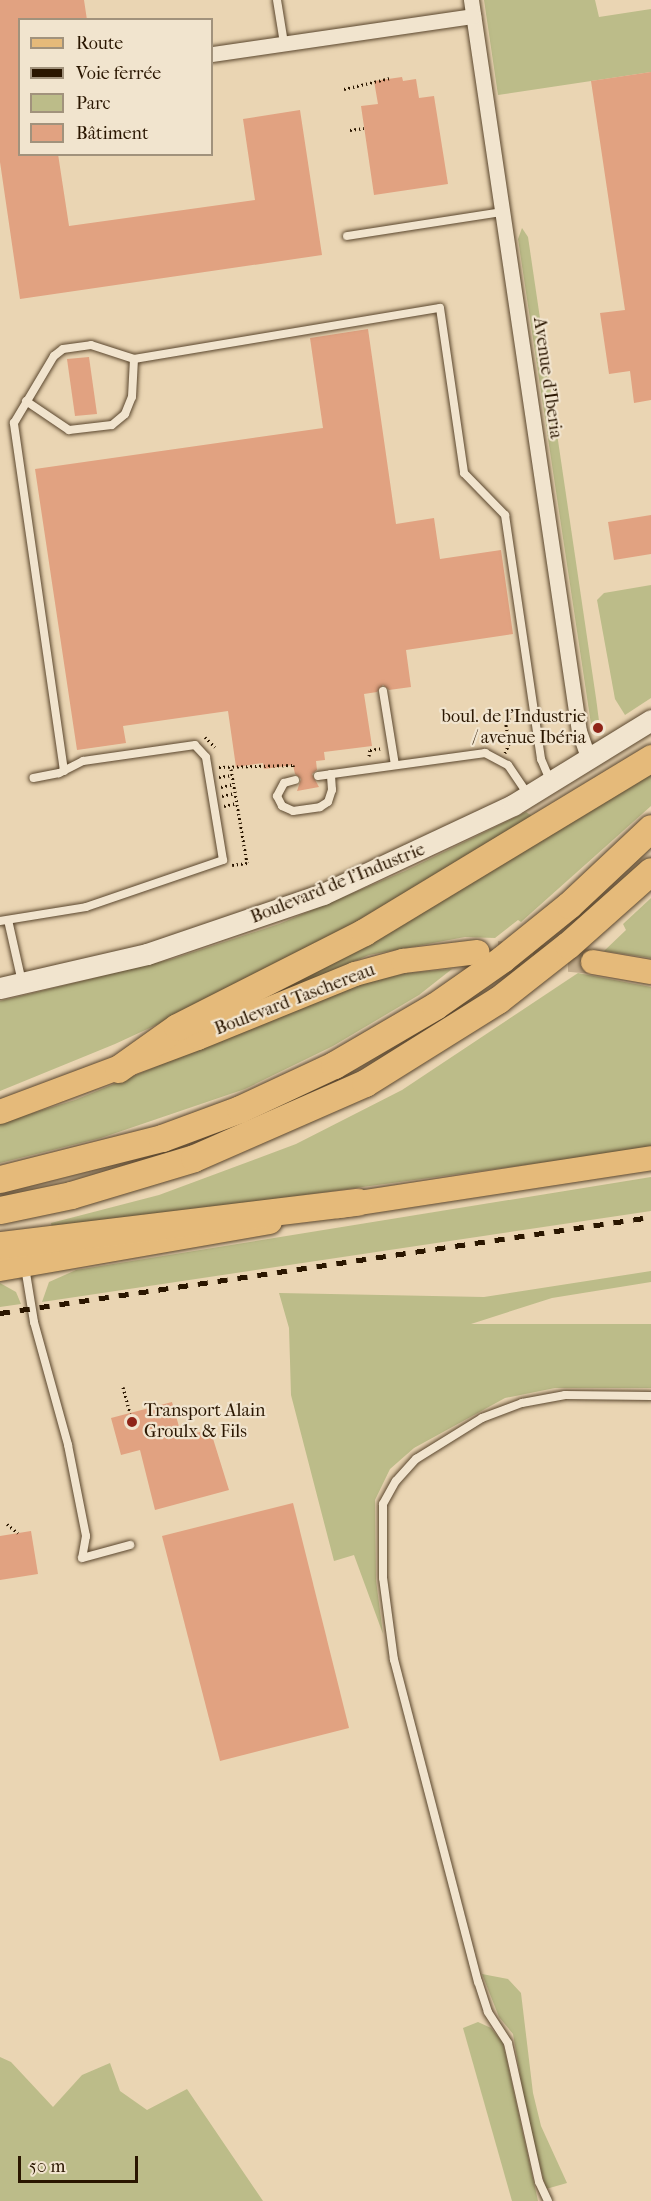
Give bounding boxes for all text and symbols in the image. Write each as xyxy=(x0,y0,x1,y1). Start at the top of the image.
legend xyxy=(18,18,213,156)
text: Route xyxy=(76,33,123,54)
text: Voie ferrée xyxy=(76,63,161,84)
text: Parc xyxy=(76,93,111,114)
text: Bâtiment xyxy=(76,123,148,144)
street label: Avenue d'Iberia xyxy=(528,316,566,440)
place label: boul. de l'Industrie / avenue Ibéria xyxy=(442,707,586,750)
marker: boul. de l'Industrie / avenue Ibéria xyxy=(591,721,605,735)
street label: Boulevard de l'Industrie xyxy=(248,839,428,929)
street label: Boulevard Taschereau xyxy=(212,959,378,1041)
place label: Transport Alain Groulx & Fils xyxy=(144,1401,266,1444)
marker: Transport Alain Groulx & Fils xyxy=(125,1415,139,1429)
scale bar xyxy=(21,2144,141,2182)
text: 50 m xyxy=(29,2156,65,2177)

